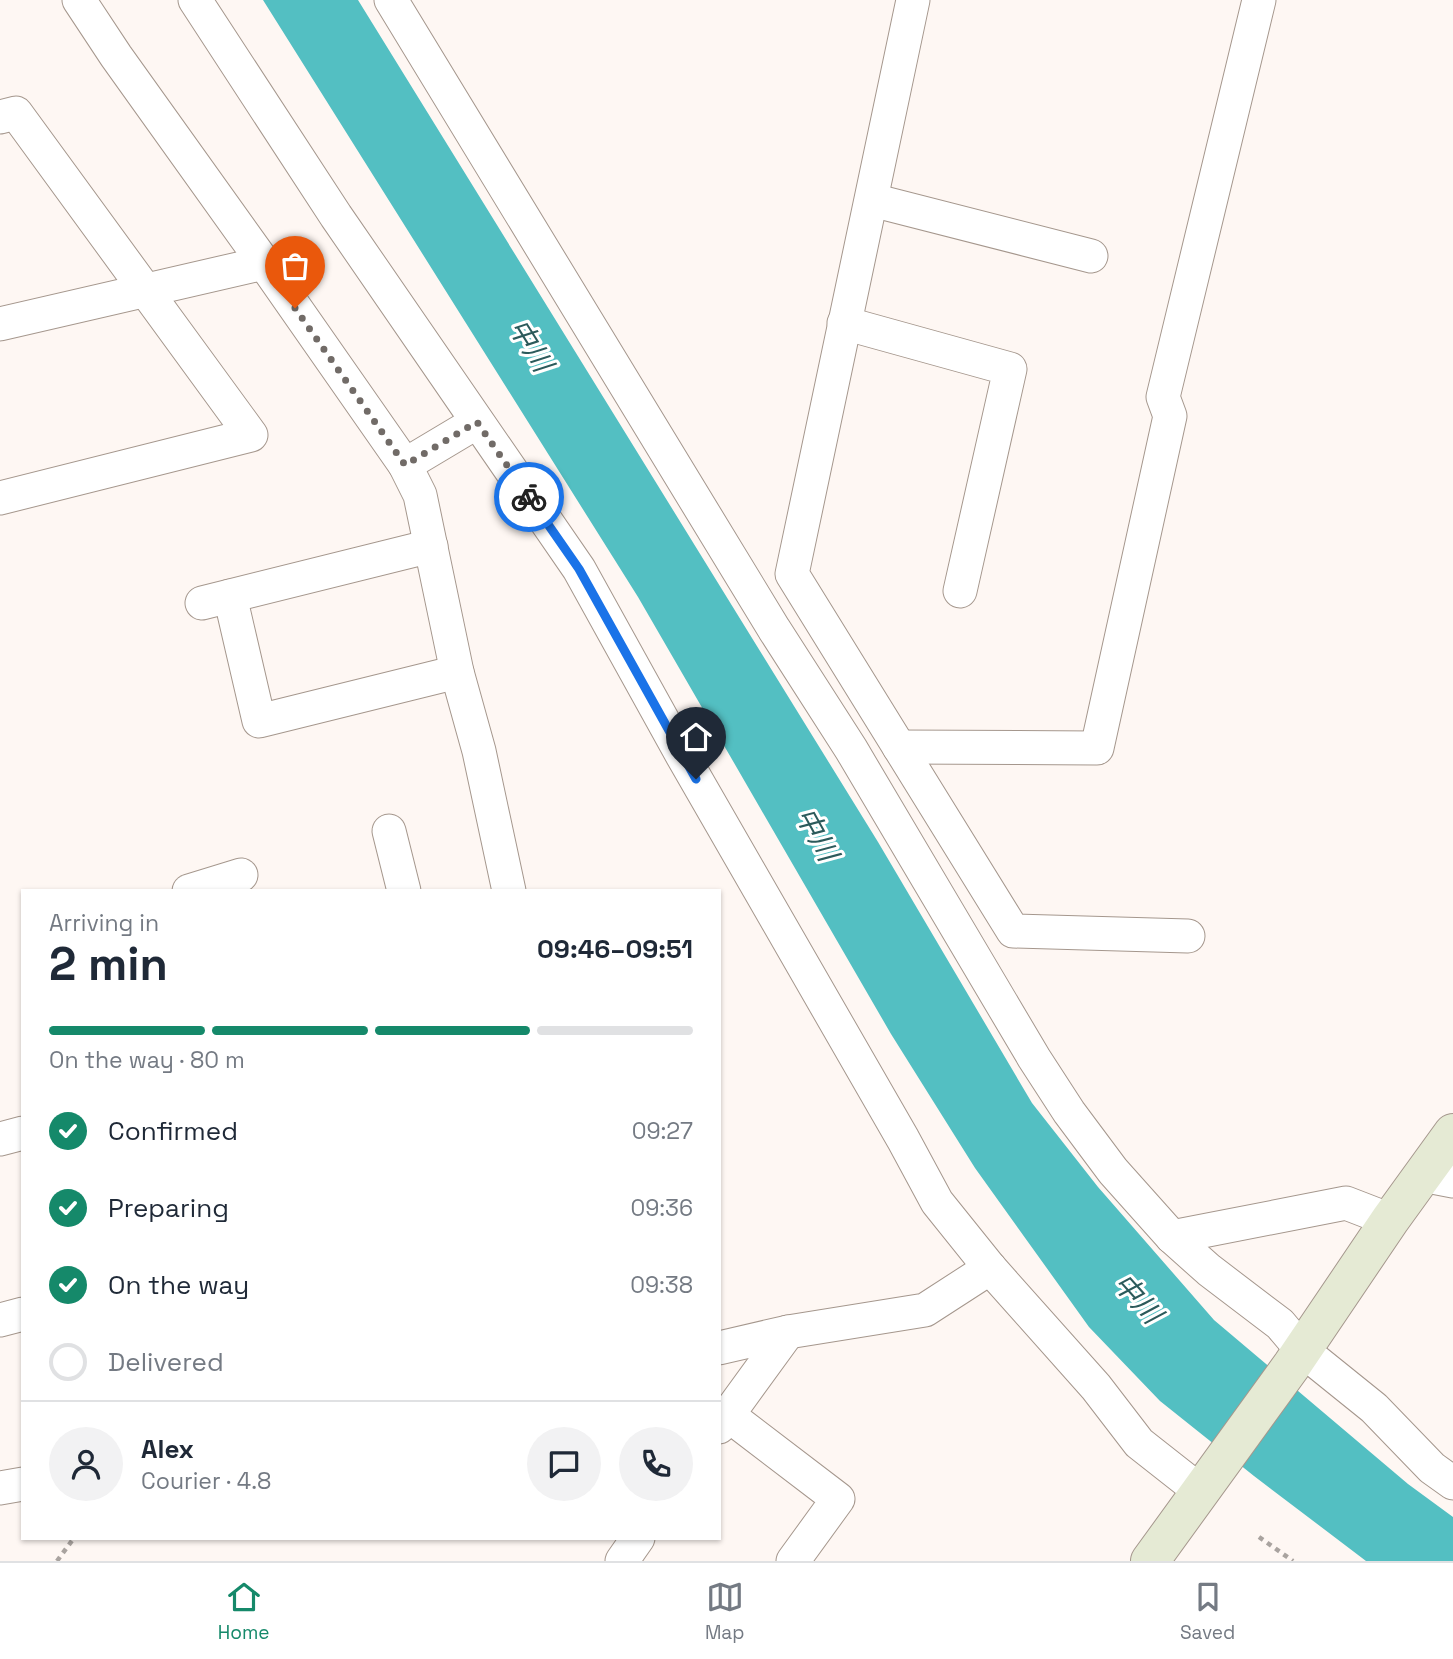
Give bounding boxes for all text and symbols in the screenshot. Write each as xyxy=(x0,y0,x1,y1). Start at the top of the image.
pin xyxy=(265,236,325,308)
icon: bag xyxy=(276,247,314,285)
water label: 中川 xyxy=(501,312,563,381)
courier xyxy=(494,462,564,532)
icon: bike xyxy=(510,478,548,516)
pin xyxy=(666,707,726,779)
icon: home xyxy=(677,718,715,756)
water label: 中川 xyxy=(788,801,848,870)
text: Arriving in xyxy=(49,908,159,938)
text: 09:46–09:51 xyxy=(537,932,693,966)
text: 2 min xyxy=(49,935,168,993)
text: On the way · 80 m xyxy=(49,1045,245,1075)
icon: check xyxy=(49,1112,87,1150)
text: Confirmed xyxy=(108,1114,238,1148)
text: 09:27 xyxy=(632,1116,693,1146)
icon: check xyxy=(49,1189,87,1227)
text: Preparing xyxy=(108,1191,229,1225)
text: 09:36 xyxy=(630,1193,693,1223)
water label: 中川 xyxy=(1106,1265,1172,1333)
icon: check xyxy=(49,1266,87,1304)
text: On the way xyxy=(108,1268,249,1302)
text: 09:38 xyxy=(630,1270,693,1300)
text: Delivered xyxy=(108,1345,224,1379)
button: person xyxy=(49,1427,123,1501)
button: chat xyxy=(527,1427,601,1501)
button: phone xyxy=(619,1427,693,1501)
text: Alex xyxy=(141,1432,194,1466)
text: Courier · 4.8 xyxy=(141,1466,271,1496)
tab: Home xyxy=(218,1578,269,1645)
tab: Map xyxy=(705,1578,744,1645)
tab: Saved xyxy=(1180,1578,1235,1645)

